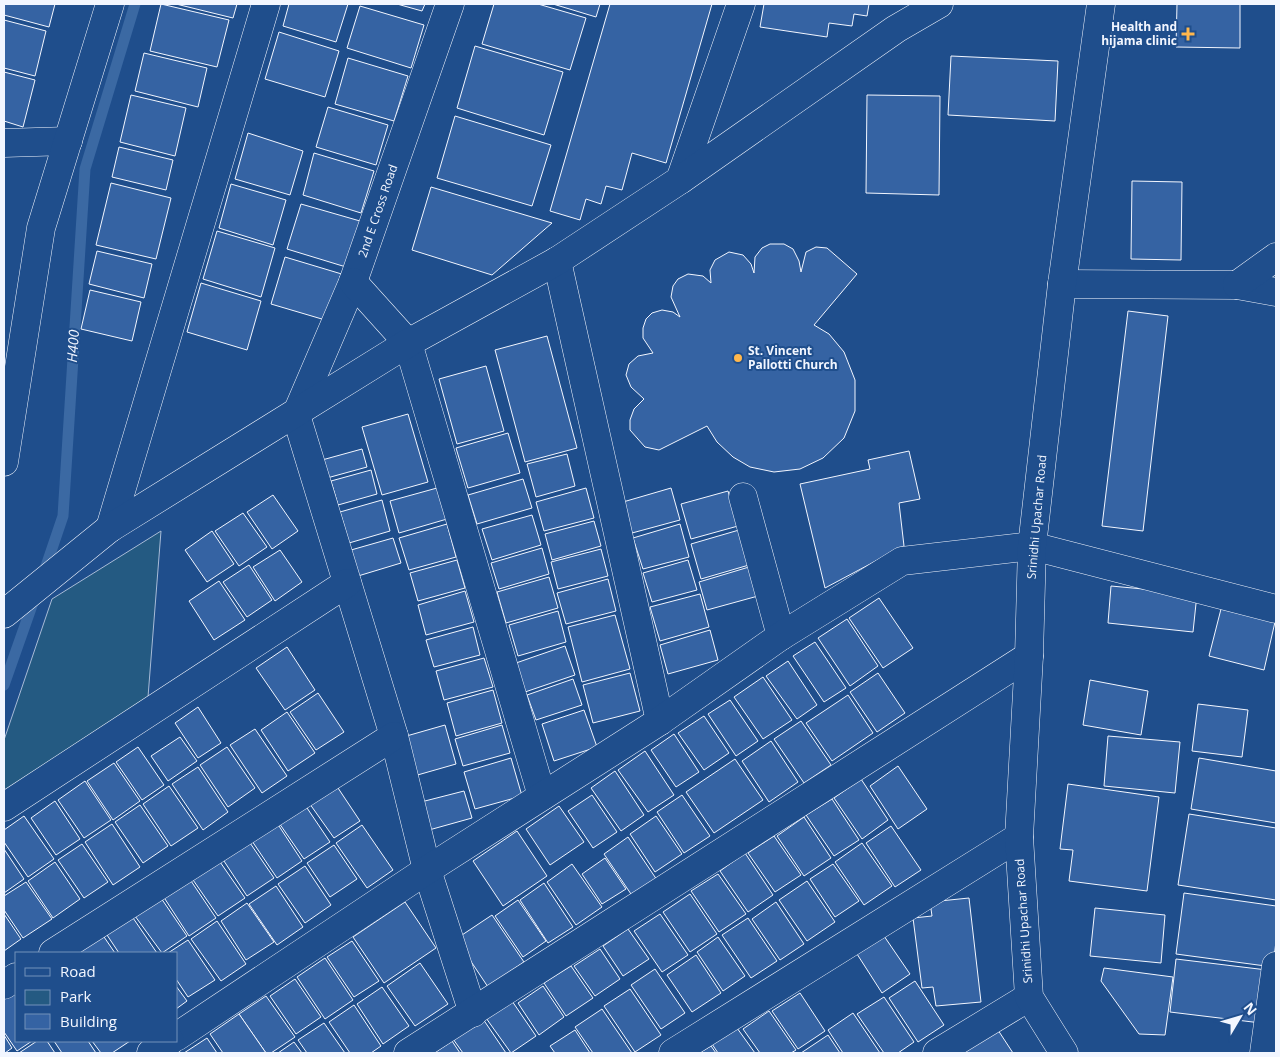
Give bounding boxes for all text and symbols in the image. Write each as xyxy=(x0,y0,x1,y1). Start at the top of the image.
place label: Health and hijama clinic xyxy=(1101,18,1177,49)
marker: Health and hijama clinic xyxy=(1181,27,1195,41)
street label: 2nd E Cross Road xyxy=(354,162,401,260)
water label: H400 xyxy=(62,329,83,363)
place label: St. Vincent Pallotti Church xyxy=(748,342,838,373)
marker: St. Vincent Pallotti Church xyxy=(732,352,744,364)
street label: Srinidhi Upachar Road xyxy=(1023,454,1050,580)
street label: Srinidhi Upachar Road xyxy=(1011,858,1036,984)
legend xyxy=(15,952,178,1042)
text: Road xyxy=(60,961,96,981)
text: Park xyxy=(60,986,91,1006)
north arrow xyxy=(1215,992,1265,1042)
text: N xyxy=(1240,998,1262,1019)
text: Building xyxy=(60,1011,117,1031)

